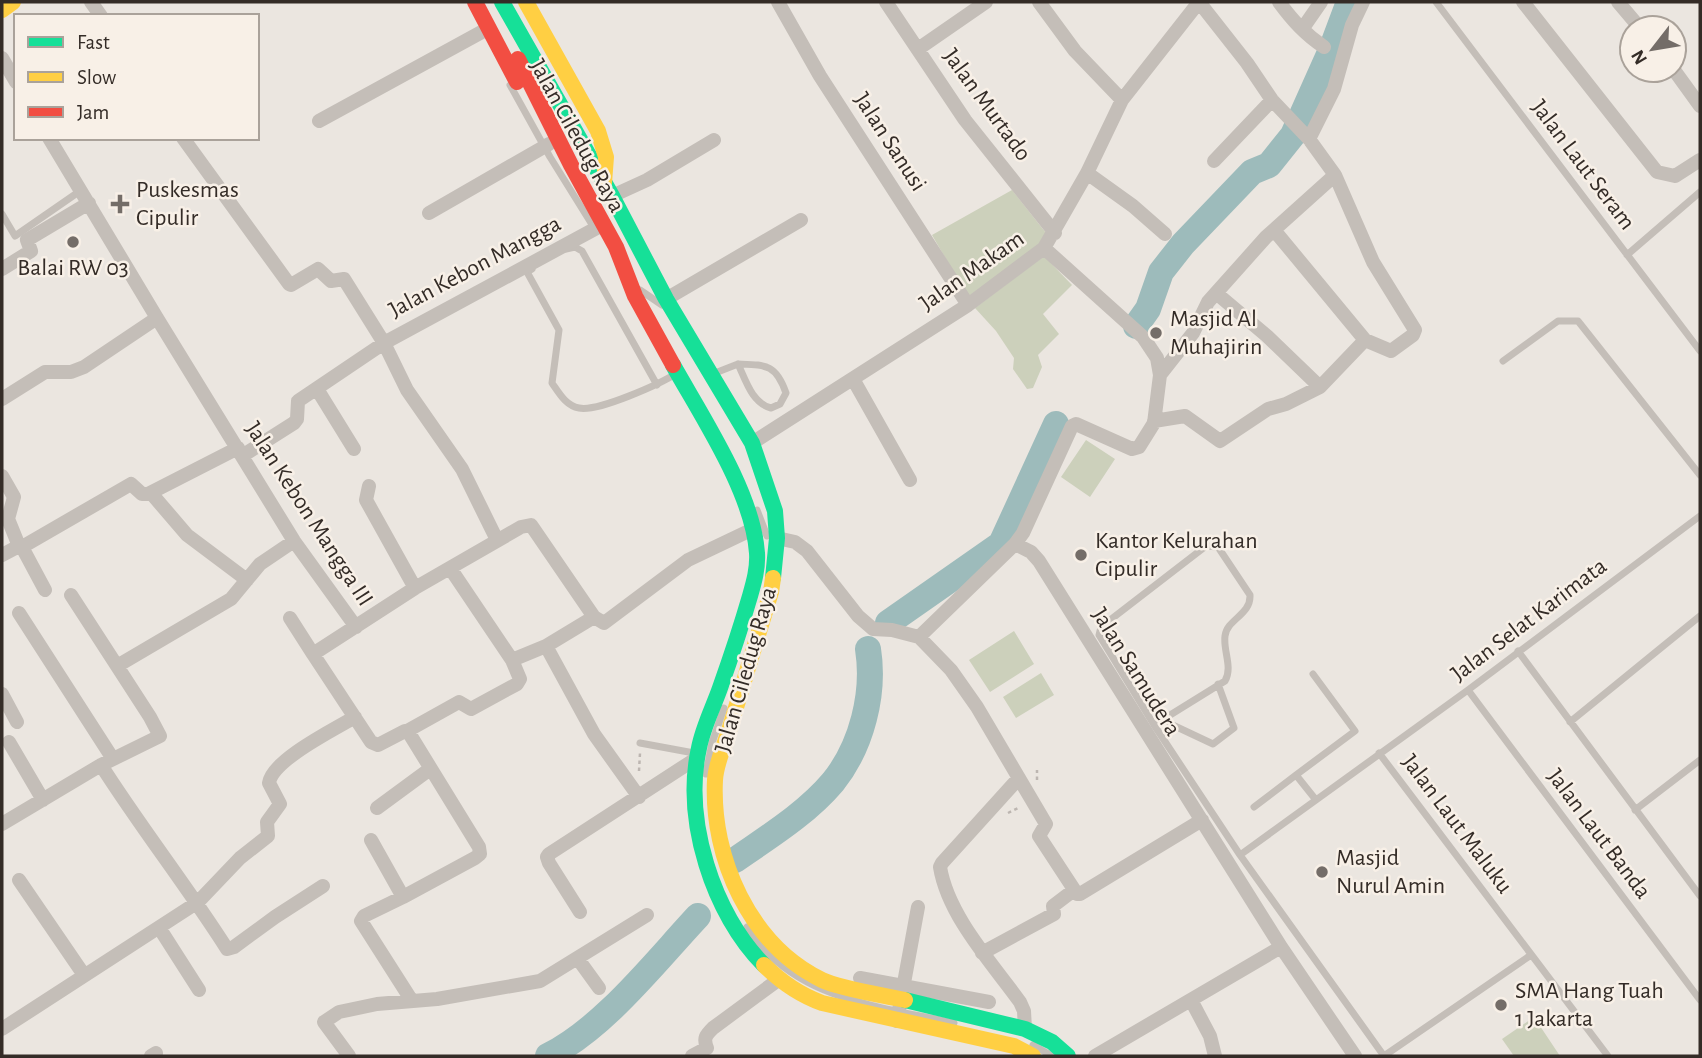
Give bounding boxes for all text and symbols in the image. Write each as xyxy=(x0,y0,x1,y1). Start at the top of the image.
legend xyxy=(14,14,259,140)
north arrow xyxy=(1618,14,1688,84)
text: Fast xyxy=(77,32,110,53)
street label: Jalan Murtado xyxy=(938,44,1036,166)
text: N xyxy=(1628,46,1651,68)
street label: Jalan Ciledug Raya xyxy=(525,55,629,217)
text: Slow xyxy=(77,67,116,88)
street label: Jalan Sanusi xyxy=(849,88,931,196)
street label: Jalan Laut Seram xyxy=(1527,96,1639,234)
text: Jam xyxy=(77,102,109,123)
place label: Puskesmas Cipulir xyxy=(136,178,239,230)
marker: Puskesmas Cipulir xyxy=(110,194,130,214)
street label: Jalan Kebon Mangga xyxy=(385,212,565,322)
street label: Jalan Makam xyxy=(915,226,1029,316)
marker: Balai RW 03 xyxy=(65,234,81,250)
place label: Balai RW 03 xyxy=(17,256,129,280)
place label: Masjid Al Muhajirin xyxy=(1170,307,1262,359)
marker: Masjid Al Muhajirin xyxy=(1148,325,1164,341)
street label: Jalan Kebon Mangga III xyxy=(241,418,377,610)
place label: Kantor Kelurahan Cipulir xyxy=(1095,529,1258,581)
marker: Kantor Kelurahan Cipulir xyxy=(1073,547,1089,563)
street label: Jalan Selat Karimata xyxy=(1447,554,1611,686)
street label: Jalan Ciledug Raya xyxy=(711,584,781,756)
street label: Jalan Samudera xyxy=(1087,604,1185,740)
street label: Jalan Laut Maluku xyxy=(1397,750,1517,898)
street label: Jalan Laut Banda xyxy=(1543,765,1655,903)
place label: Masjid Nurul Amin xyxy=(1336,846,1445,898)
marker: Masjid Nurul Amin xyxy=(1314,864,1330,880)
place label: SMA Hang Tuah 1 Jakarta xyxy=(1515,979,1664,1031)
marker: SMA Hang Tuah 1 Jakarta xyxy=(1493,997,1509,1013)

